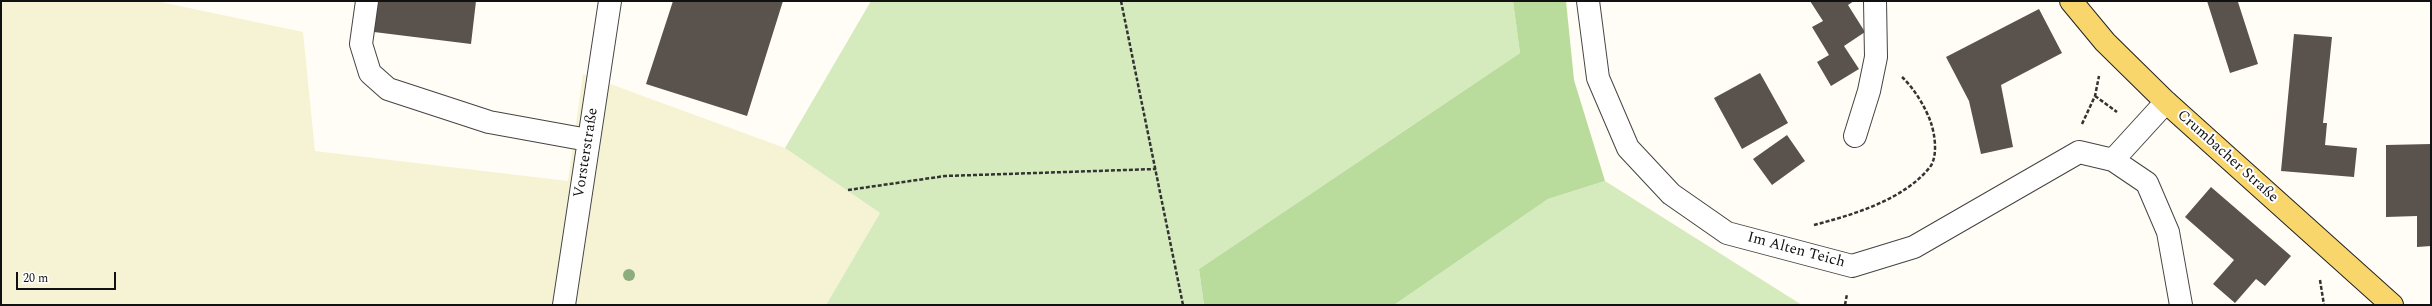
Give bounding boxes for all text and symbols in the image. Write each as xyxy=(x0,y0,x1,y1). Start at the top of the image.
street label: Vorsterstraße xyxy=(571,107,603,199)
street label: Crumbacher Straße xyxy=(2173,107,2281,207)
street label: Im Alten Teich xyxy=(1745,229,1847,273)
scale bar xyxy=(18,264,118,290)
text: 20 m xyxy=(23,269,48,288)

